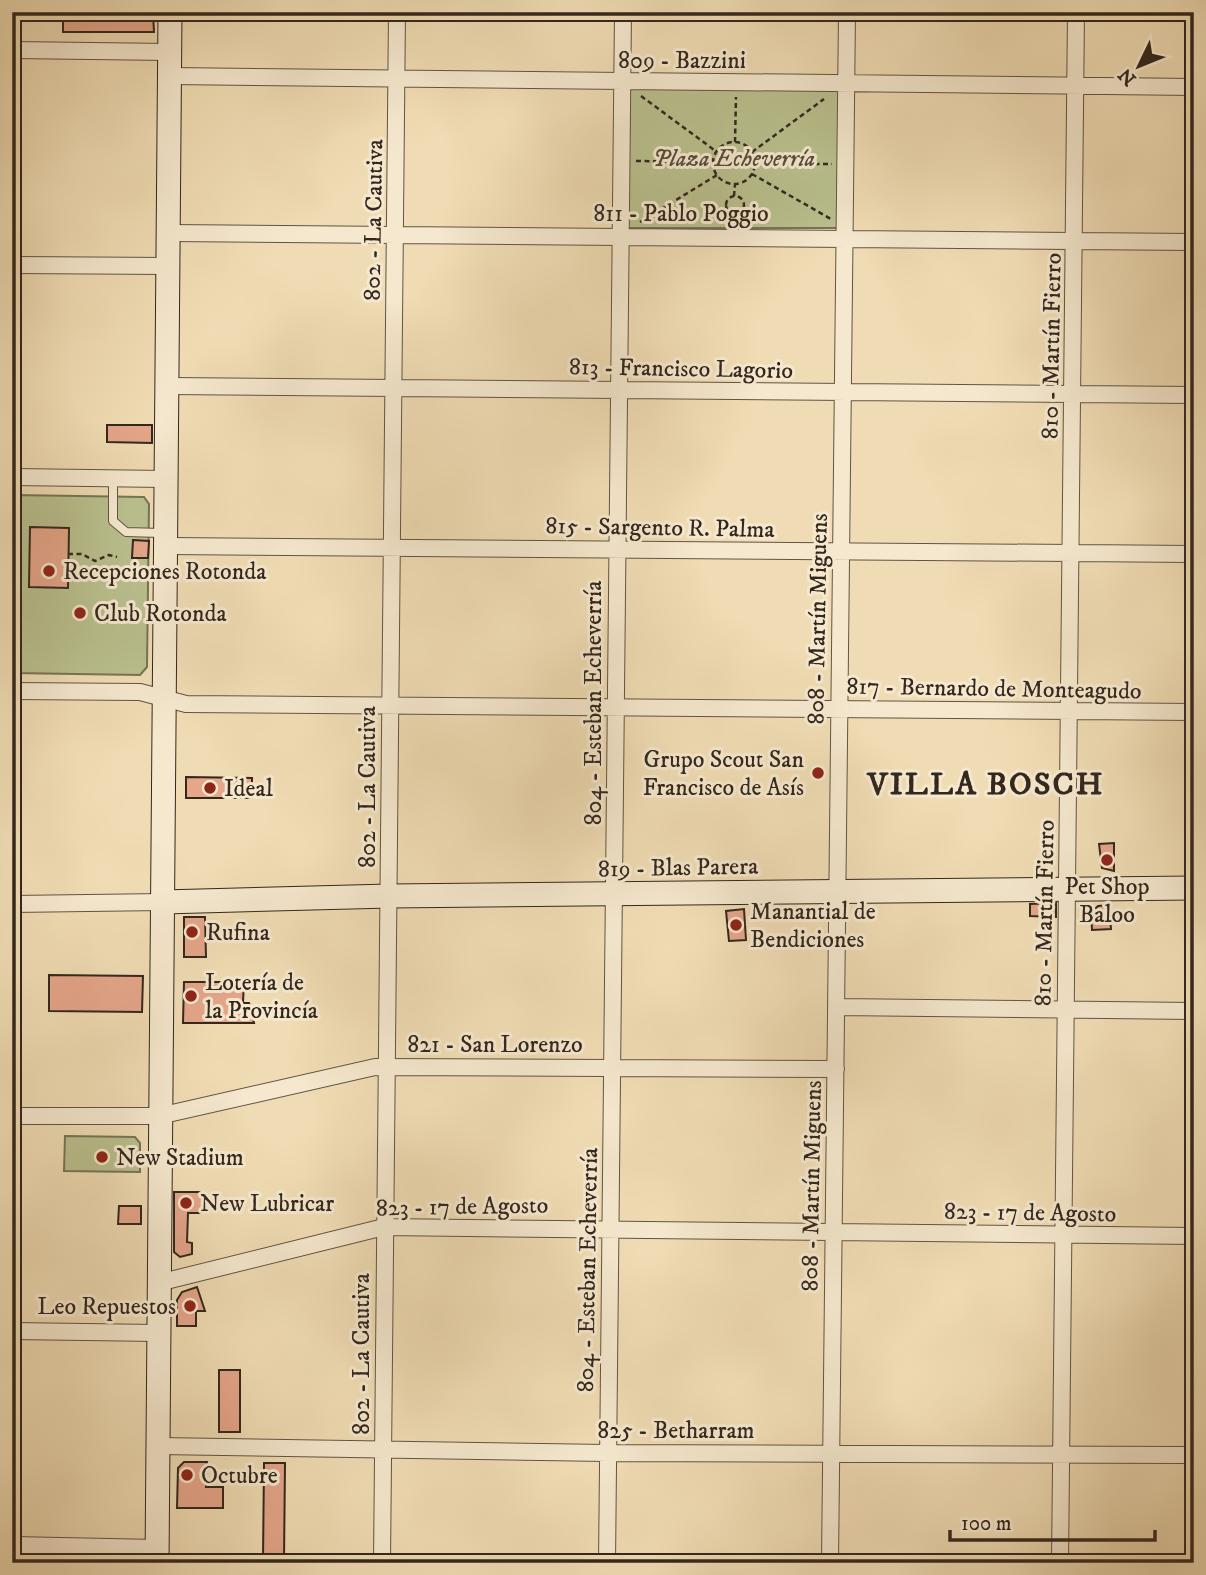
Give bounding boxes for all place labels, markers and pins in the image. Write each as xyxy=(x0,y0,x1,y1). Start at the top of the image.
place label: Recepciones Rotonda xyxy=(63,557,267,587)
marker: Recepciones Rotonda xyxy=(41,563,57,579)
place label: Club Rotonda xyxy=(94,599,227,629)
marker: Club Rotonda xyxy=(72,605,88,621)
place label: Grupo Scout San Francisco de Asís xyxy=(643,745,804,803)
marker: Grupo Scout San Francisco de Asís xyxy=(810,765,826,781)
place label: Ideal xyxy=(224,774,274,804)
marker: Ideal xyxy=(202,780,218,796)
marker: Pet Shop Baloo xyxy=(1099,852,1115,868)
place label: Pet Shop Baloo xyxy=(1064,872,1150,930)
place label: Manantial de Bendiciones xyxy=(750,897,876,955)
marker: Manantial de Bendiciones xyxy=(728,917,744,933)
place label: Rufina xyxy=(206,918,271,948)
marker: Rufina xyxy=(184,924,200,940)
place label: Lotería de la Provincía xyxy=(205,968,319,1026)
marker: Lotería de la Provincía xyxy=(183,988,199,1004)
place label: New Stadium xyxy=(116,1143,244,1173)
marker: New Stadium xyxy=(94,1149,110,1165)
place label: New Lubricar xyxy=(200,1189,334,1219)
marker: New Lubricar xyxy=(178,1195,194,1211)
place label: Leo Repuestos xyxy=(37,1292,176,1322)
marker: Leo Repuestos xyxy=(182,1298,198,1314)
place label: Octubre xyxy=(201,1461,278,1491)
marker: Octubre xyxy=(179,1467,195,1483)

